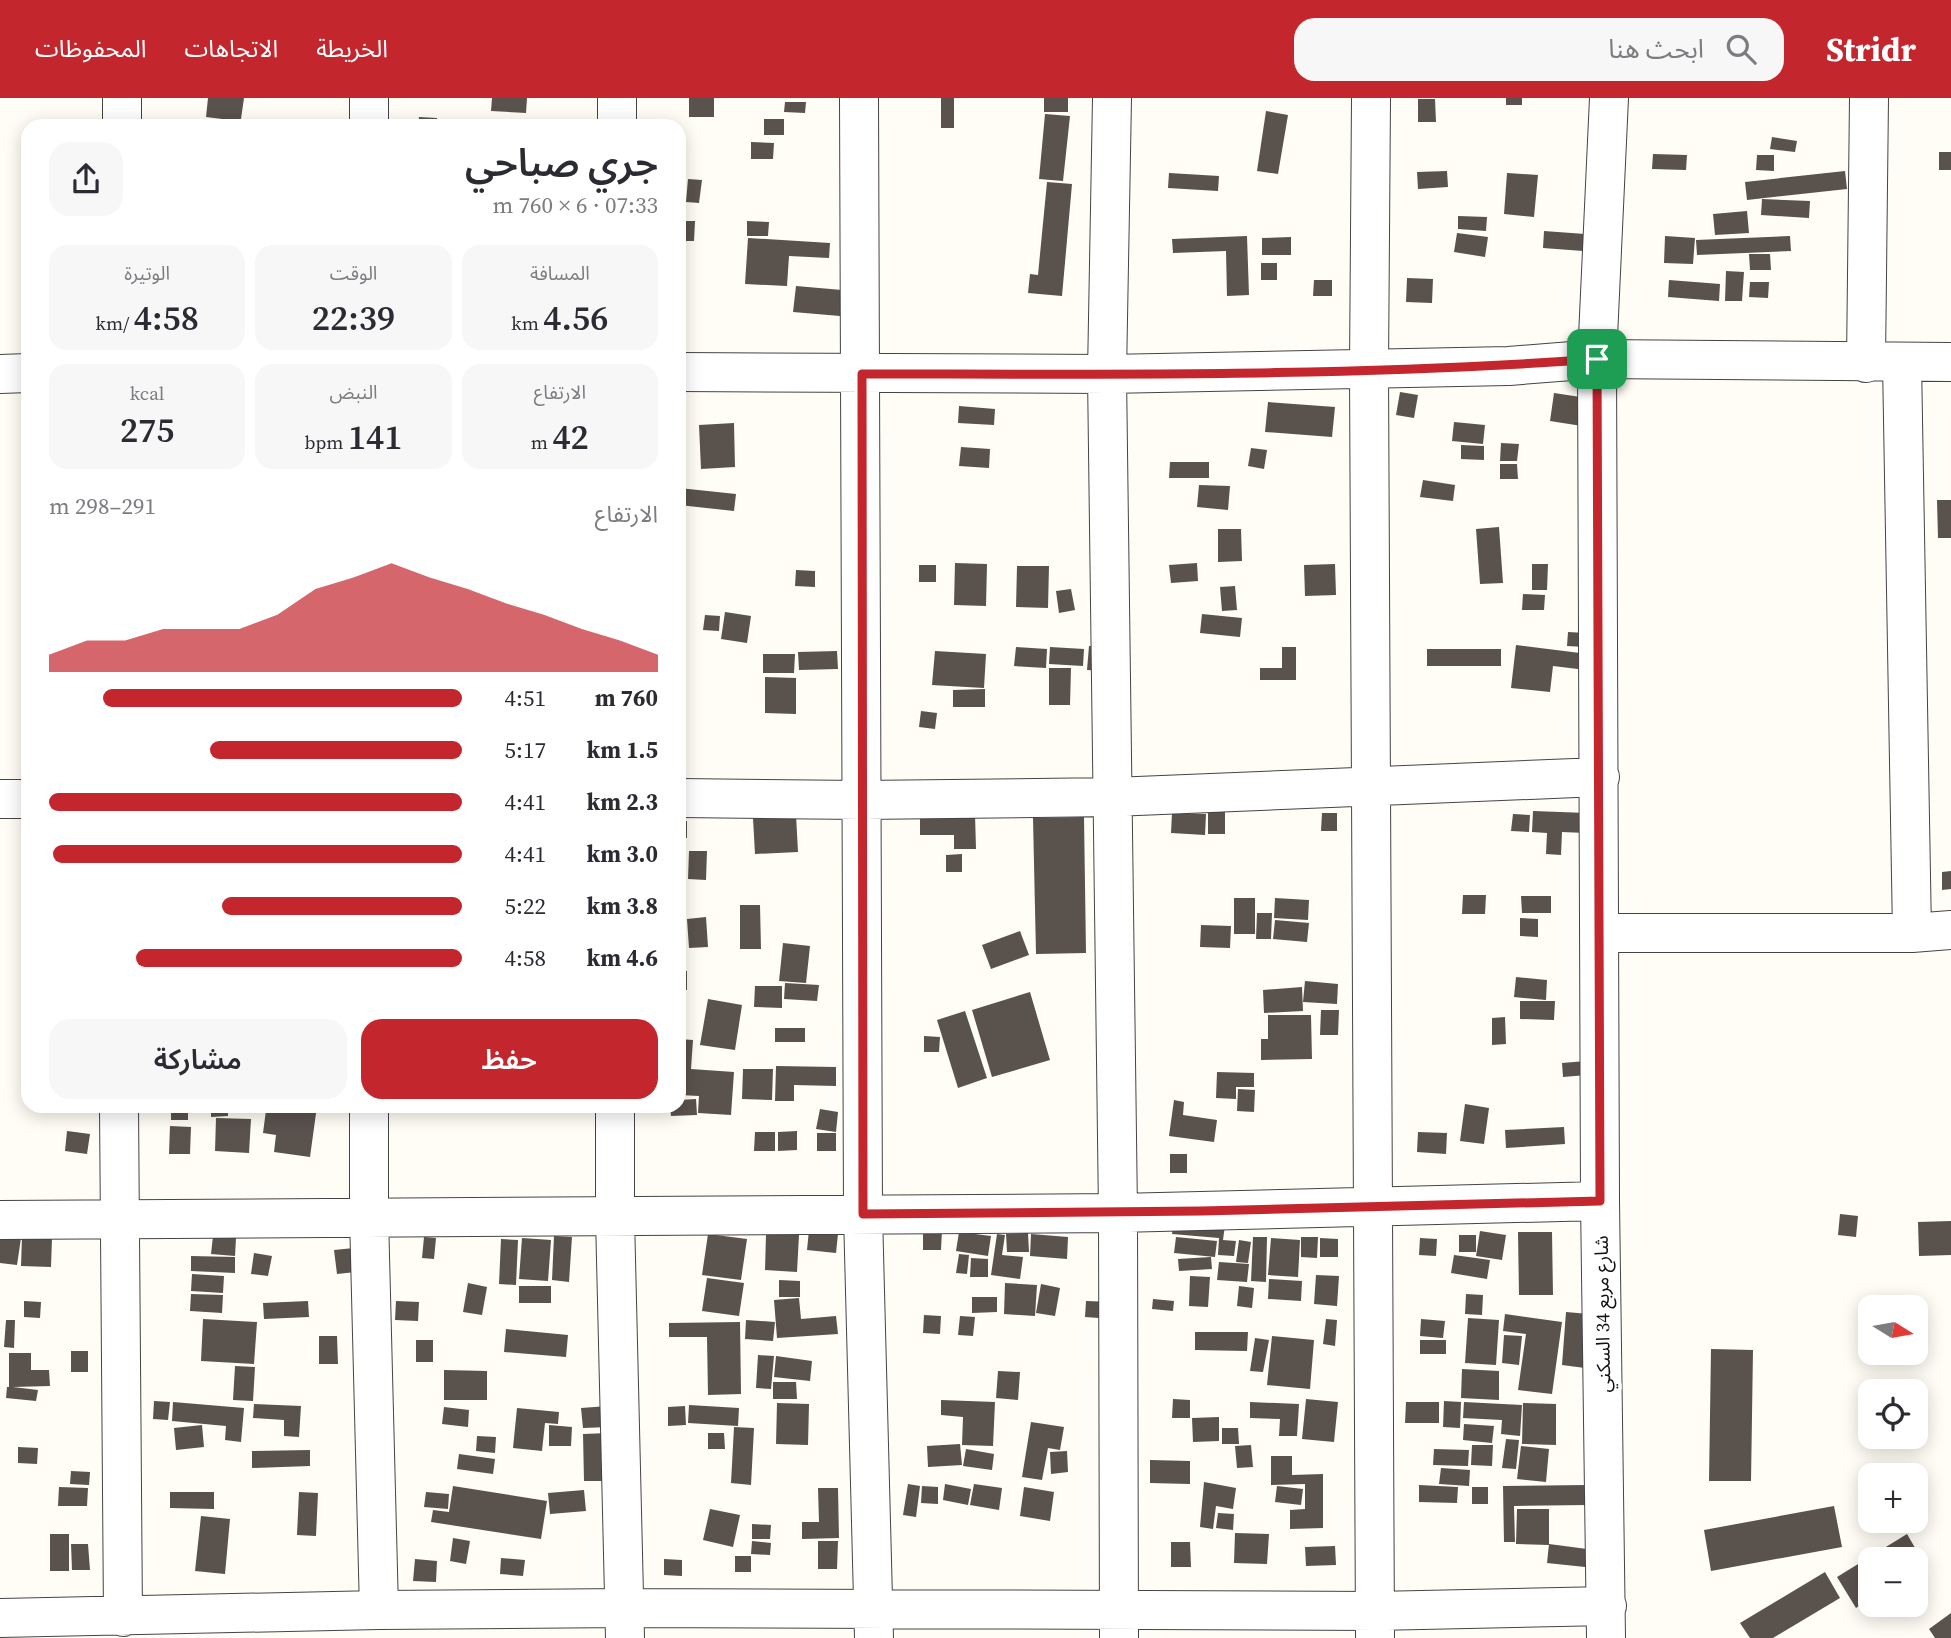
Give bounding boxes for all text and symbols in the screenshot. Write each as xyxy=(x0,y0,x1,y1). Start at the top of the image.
search box xyxy=(1294,18,1784,81)
text: Stridr xyxy=(1826,27,1916,72)
icon: search xyxy=(1722,30,1760,68)
text: ابحث هنا xyxy=(1608,31,1704,67)
text: المحفوظات xyxy=(35,32,146,65)
text: الاتجاهات xyxy=(184,32,278,65)
text: الخريطة xyxy=(316,32,388,65)
text: جري صباحي xyxy=(465,137,658,189)
button: share xyxy=(49,142,123,216)
text: 07:33 · 6 × 760 m xyxy=(492,189,658,221)
text: الوتيرة xyxy=(124,260,170,286)
text: الوقت xyxy=(330,260,377,286)
text: المسافة xyxy=(530,260,590,286)
text: 4:58 xyxy=(134,294,199,342)
text: 22:39 xyxy=(312,294,395,342)
text: 4.56 xyxy=(543,294,608,342)
text: /km xyxy=(96,310,134,336)
text: km xyxy=(511,310,543,336)
pin xyxy=(1567,329,1627,389)
icon: arrive xyxy=(1578,340,1616,378)
text: النبض xyxy=(329,379,378,405)
text: الارتفاع xyxy=(534,379,586,405)
text: kcal xyxy=(130,380,164,406)
text: 275 xyxy=(120,406,174,454)
text: 141 xyxy=(348,413,403,461)
text: 42 xyxy=(552,413,589,461)
text: bpm xyxy=(304,429,348,455)
text: m xyxy=(531,429,552,455)
text: 291–298 m xyxy=(49,490,156,522)
text: الارتفاع xyxy=(595,498,658,530)
text: 4:51 xyxy=(505,682,546,714)
text: 760 m xyxy=(595,682,658,714)
text: 5:17 xyxy=(505,734,546,766)
text: 1.5 km xyxy=(587,734,658,766)
text: 4:41 xyxy=(505,786,546,818)
text: 2.3 km xyxy=(587,786,658,818)
text: 4:41 xyxy=(505,838,546,870)
text: 3.0 km xyxy=(587,838,658,870)
text: 5:22 xyxy=(505,890,546,922)
text: 3.8 km xyxy=(587,890,658,922)
text: 4:58 xyxy=(505,942,546,974)
text: 4.6 km xyxy=(587,942,658,974)
button: مشاركة xyxy=(49,1019,347,1099)
button: حفظ xyxy=(361,1019,658,1099)
street label: شارع مربع 34 السكني xyxy=(1588,1235,1619,1393)
north arrow xyxy=(1858,1295,1928,1365)
map controls xyxy=(1858,1295,1928,1617)
button: locate xyxy=(1858,1379,1928,1449)
button: + xyxy=(1858,1463,1928,1533)
button: − xyxy=(1858,1547,1928,1617)

